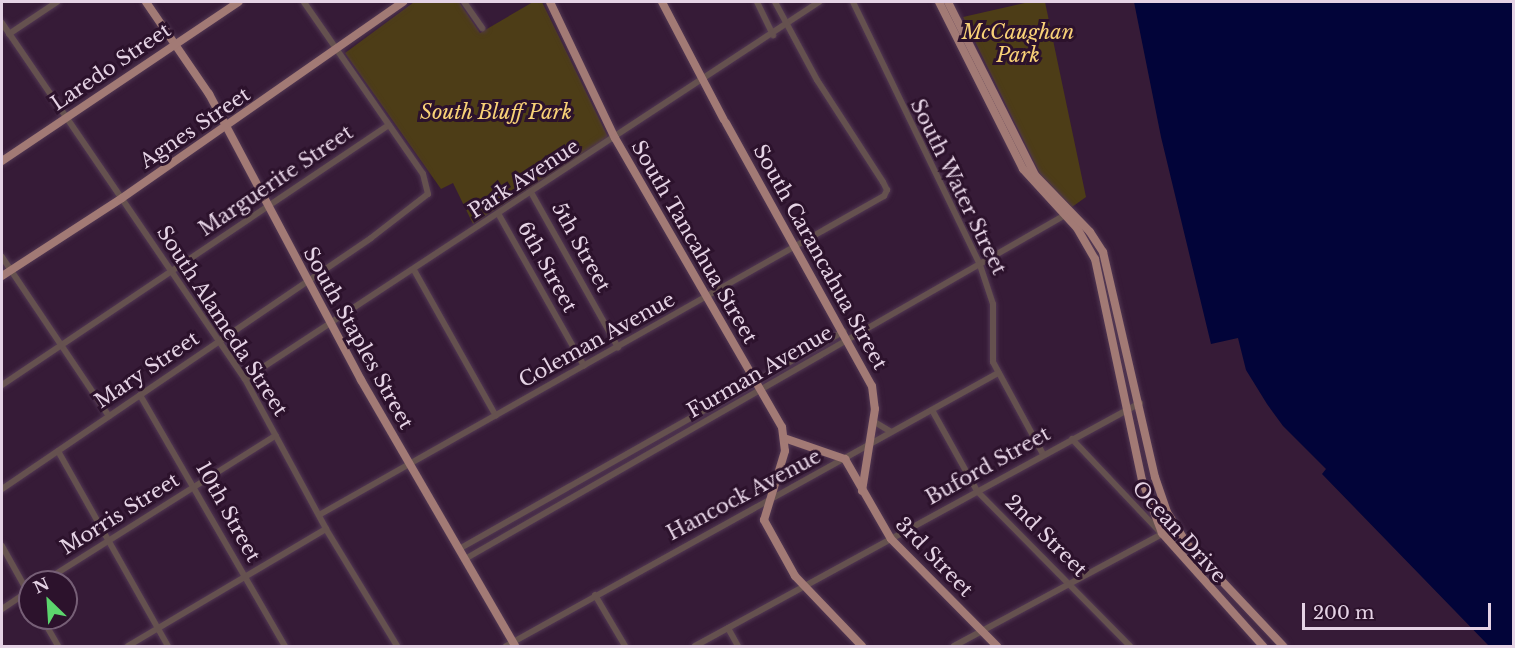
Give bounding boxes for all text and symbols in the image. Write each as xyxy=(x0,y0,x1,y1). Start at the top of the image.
street label: Laredo Street xyxy=(47,18,175,116)
park label: McCaughan Park xyxy=(962,21,1074,68)
street label: Agnes Street xyxy=(135,82,255,174)
street label: South Water Street xyxy=(905,95,1011,279)
park label: South Bluff Park xyxy=(420,100,572,124)
street label: Marguerite Street xyxy=(194,121,358,241)
street label: Park Avenue xyxy=(464,134,584,224)
street label: South Tancahua Street xyxy=(626,136,762,348)
street label: South Carancahua Street xyxy=(748,140,892,374)
street label: 5th Street xyxy=(547,198,615,296)
street label: 6th Street xyxy=(512,217,582,317)
street label: South Alameda Street xyxy=(151,221,293,421)
street label: South Staples Street xyxy=(298,243,418,433)
street label: Coleman Avenue xyxy=(515,287,679,393)
street label: Furman Avenue xyxy=(683,320,837,424)
street label: Mary Street xyxy=(90,326,204,414)
street label: Buford Street xyxy=(922,422,1054,510)
street label: Hancock Avenue xyxy=(662,444,826,546)
street label: 10th Street xyxy=(191,458,265,566)
street label: Morris Street xyxy=(56,468,184,560)
street label: Ocean Drive xyxy=(1127,476,1231,588)
street label: 2nd Street xyxy=(1000,490,1092,582)
street label: 3rd Street xyxy=(890,512,978,602)
north arrow xyxy=(18,570,78,630)
text: N xyxy=(30,573,52,598)
scale bar xyxy=(1305,591,1494,629)
text: 200 m xyxy=(1313,602,1374,624)

